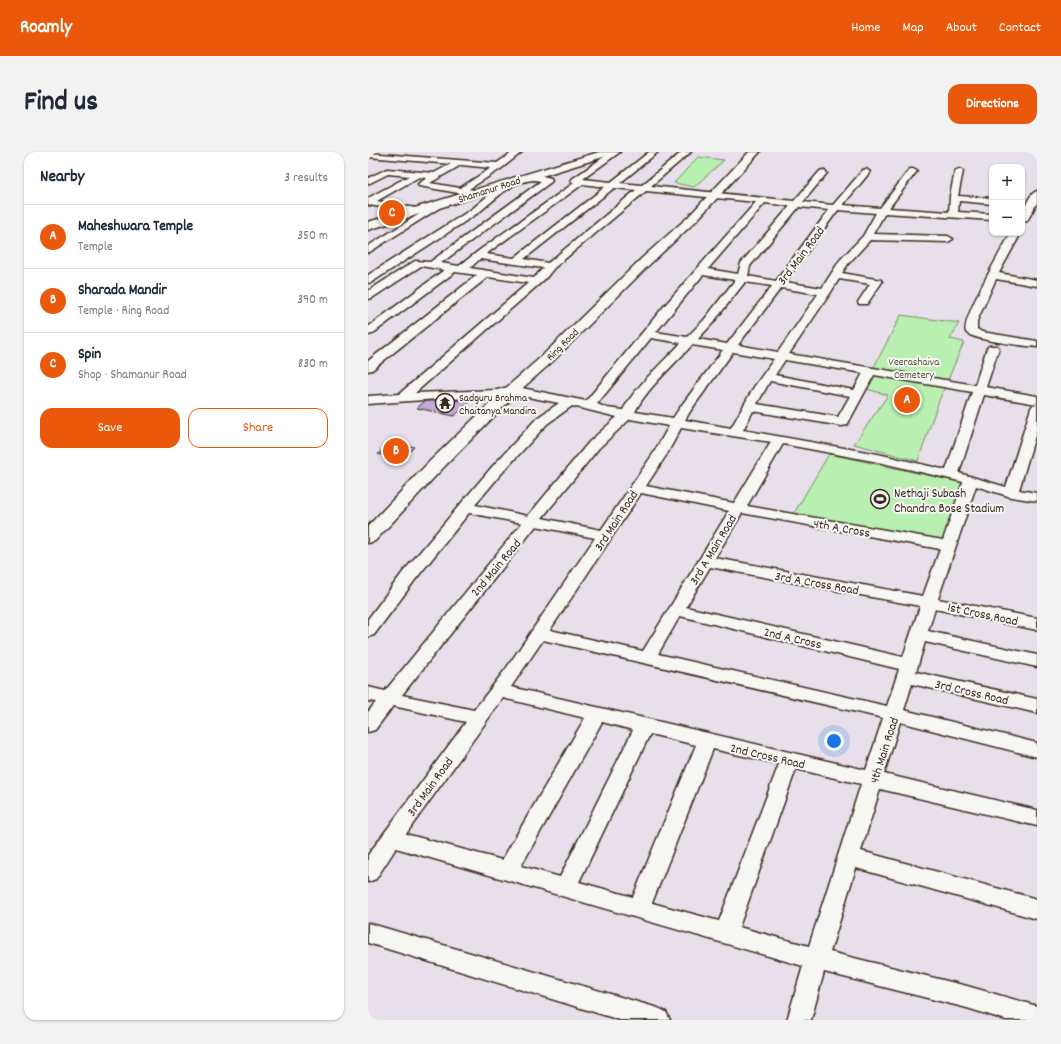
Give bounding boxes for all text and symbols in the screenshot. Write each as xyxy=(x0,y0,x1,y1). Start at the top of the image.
text: Roamly xyxy=(20,15,72,42)
text: Home xyxy=(851,18,880,38)
text: Map xyxy=(902,18,924,38)
text: About xyxy=(946,18,977,38)
text: Contact xyxy=(999,18,1041,38)
text: Find us xyxy=(24,84,98,124)
button: Directions xyxy=(948,84,1037,124)
map controls xyxy=(989,164,1025,236)
button: + xyxy=(989,164,1025,200)
text: Nearby xyxy=(40,166,84,190)
text: 3 results xyxy=(284,169,328,188)
street label: Shamanur Road xyxy=(456,173,523,209)
pin: C xyxy=(379,198,405,228)
button: − xyxy=(989,200,1025,236)
text: Maheshwara Temple xyxy=(78,216,193,238)
street label: 3rd Main Road xyxy=(774,223,830,290)
text: A xyxy=(49,227,57,246)
text: 350 m xyxy=(297,227,328,246)
text: Temple xyxy=(78,238,113,257)
text: Sharada Mandir xyxy=(78,280,167,302)
text: B xyxy=(50,291,56,310)
text: 390 m xyxy=(297,291,328,310)
text: Temple · Ring Road xyxy=(78,302,169,321)
street label: Ring Road xyxy=(543,325,583,365)
text: Spin xyxy=(78,344,101,366)
text: C xyxy=(50,355,56,374)
text: 830 m xyxy=(298,355,328,374)
park label: Veerashaiva Cemetery xyxy=(889,355,940,384)
text: Shop · Shamanur Road xyxy=(78,366,187,385)
pin: A xyxy=(894,385,920,415)
place label: Sadguru Brahma Chaitanya Mandira xyxy=(459,391,537,420)
temple icon: Sadguru Brahma Chaitanya Mandira xyxy=(434,392,456,414)
button: Save xyxy=(40,408,180,448)
button: Share xyxy=(188,408,328,448)
pin: B xyxy=(383,436,409,466)
place label: Nethaji Subash Chandra Bose Stadium xyxy=(894,485,1004,519)
street label: 3rd Main Road xyxy=(590,487,644,555)
sports icon: Nethaji Subash Chandra Bose Stadium xyxy=(869,488,891,510)
street label: 3rd A Main Road xyxy=(686,511,743,589)
street label: 4th A Cross xyxy=(812,515,871,544)
street label: 2nd Main Road xyxy=(467,536,527,602)
street label: 3rd A Cross Road xyxy=(773,568,860,601)
street label: 1st Cross Road xyxy=(946,599,1019,632)
street label: 2nd A Cross xyxy=(762,624,823,655)
street label: 3rd Cross Road xyxy=(933,676,1010,711)
street label: 4th Main Road xyxy=(866,715,905,786)
your location xyxy=(824,731,844,751)
street label: 2nd Cross Road xyxy=(728,740,807,775)
street label: 3rd Main Road xyxy=(403,754,459,821)

